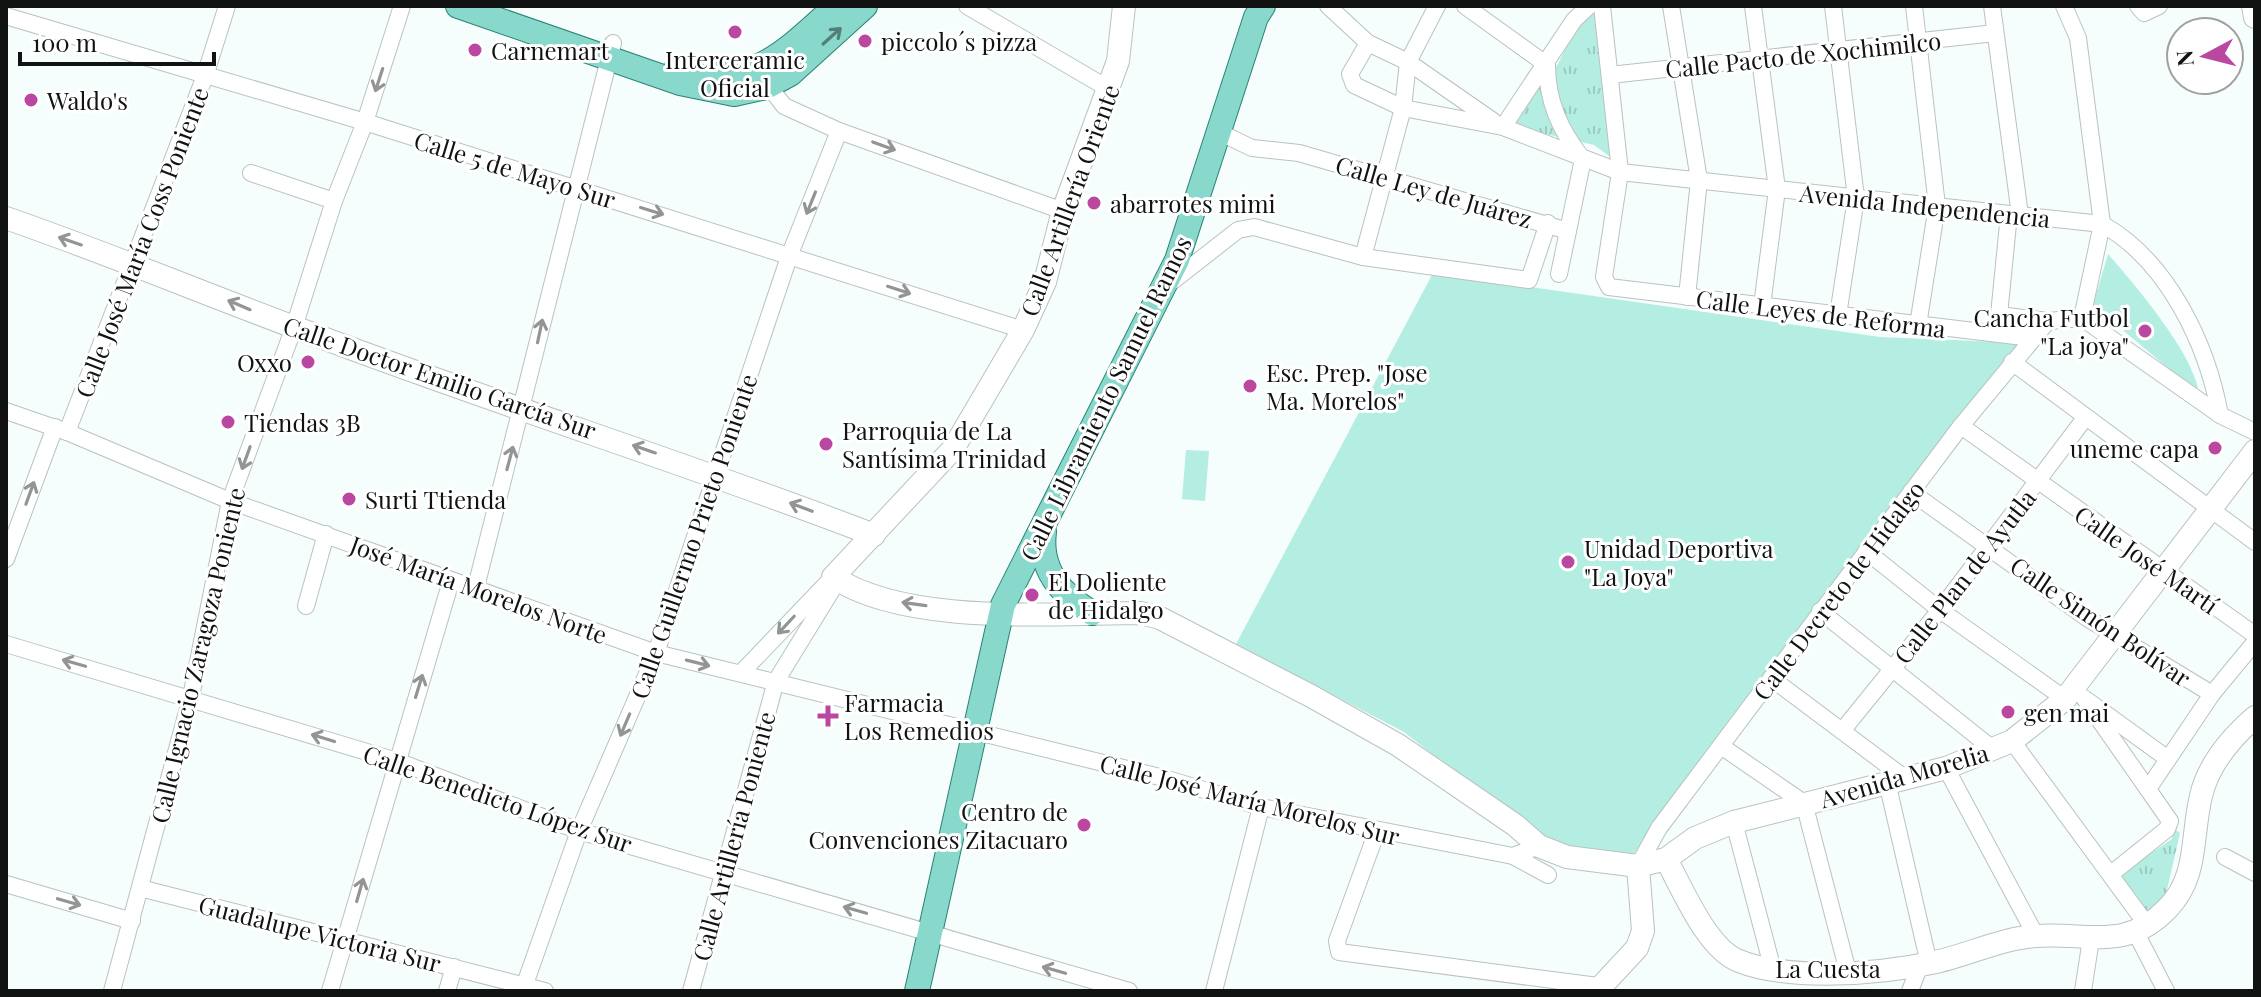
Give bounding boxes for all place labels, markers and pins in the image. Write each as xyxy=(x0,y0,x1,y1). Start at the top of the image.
marker: Interceramic Oficial xyxy=(726,23,744,41)
place label: piccolo´s pizza xyxy=(881,25,1037,57)
marker: piccolo´s pizza xyxy=(856,32,874,50)
place label: Carnemart xyxy=(491,34,610,66)
marker: Carnemart xyxy=(466,41,484,59)
place label: Interceramic Oficial xyxy=(665,43,805,103)
place label: Waldo's xyxy=(46,84,128,116)
marker: Waldo's xyxy=(22,91,40,109)
place label: abarrotes mimi xyxy=(1110,187,1275,219)
marker: abarrotes mimi xyxy=(1085,194,1103,212)
place label: Cancha Futbol "La joya" xyxy=(1973,301,2129,361)
marker: Cancha Futbol "La joya" xyxy=(2136,322,2154,340)
place label: Oxxo xyxy=(237,346,292,378)
marker: Oxxo xyxy=(299,353,317,371)
place label: Esc. Prep. "Jose Ma. Morelos" xyxy=(1266,356,1428,416)
marker: Esc. Prep. "Jose Ma. Morelos" xyxy=(1241,377,1259,395)
place label: Tiendas 3B xyxy=(244,406,361,438)
marker: Tiendas 3B xyxy=(219,413,237,431)
place label: Parroquia de La Santísima Trinidad xyxy=(842,414,1047,474)
place label: uneme capa xyxy=(2070,432,2199,464)
marker: Parroquia de La Santísima Trinidad xyxy=(817,435,835,453)
marker: uneme capa xyxy=(2206,439,2224,457)
place label: Surti Ttienda xyxy=(365,483,506,515)
marker: Surti Ttienda xyxy=(340,490,358,508)
place label: Unidad Deportiva "La Joya" xyxy=(1584,532,1774,592)
marker: Unidad Deportiva "La Joya" xyxy=(1559,553,1577,571)
place label: El Doliente de Hidalgo xyxy=(1048,565,1167,625)
marker: El Doliente de Hidalgo xyxy=(1023,586,1041,604)
place label: Farmacia Los Remedios xyxy=(844,686,994,746)
place label: gen mai xyxy=(2024,696,2109,728)
marker: gen mai xyxy=(1999,703,2017,721)
marker: Farmacia Los Remedios xyxy=(819,707,837,725)
place label: Centro de Convenciones Zitacuaro xyxy=(809,795,1068,855)
marker: Centro de Convenciones Zitacuaro xyxy=(1075,816,1093,834)

